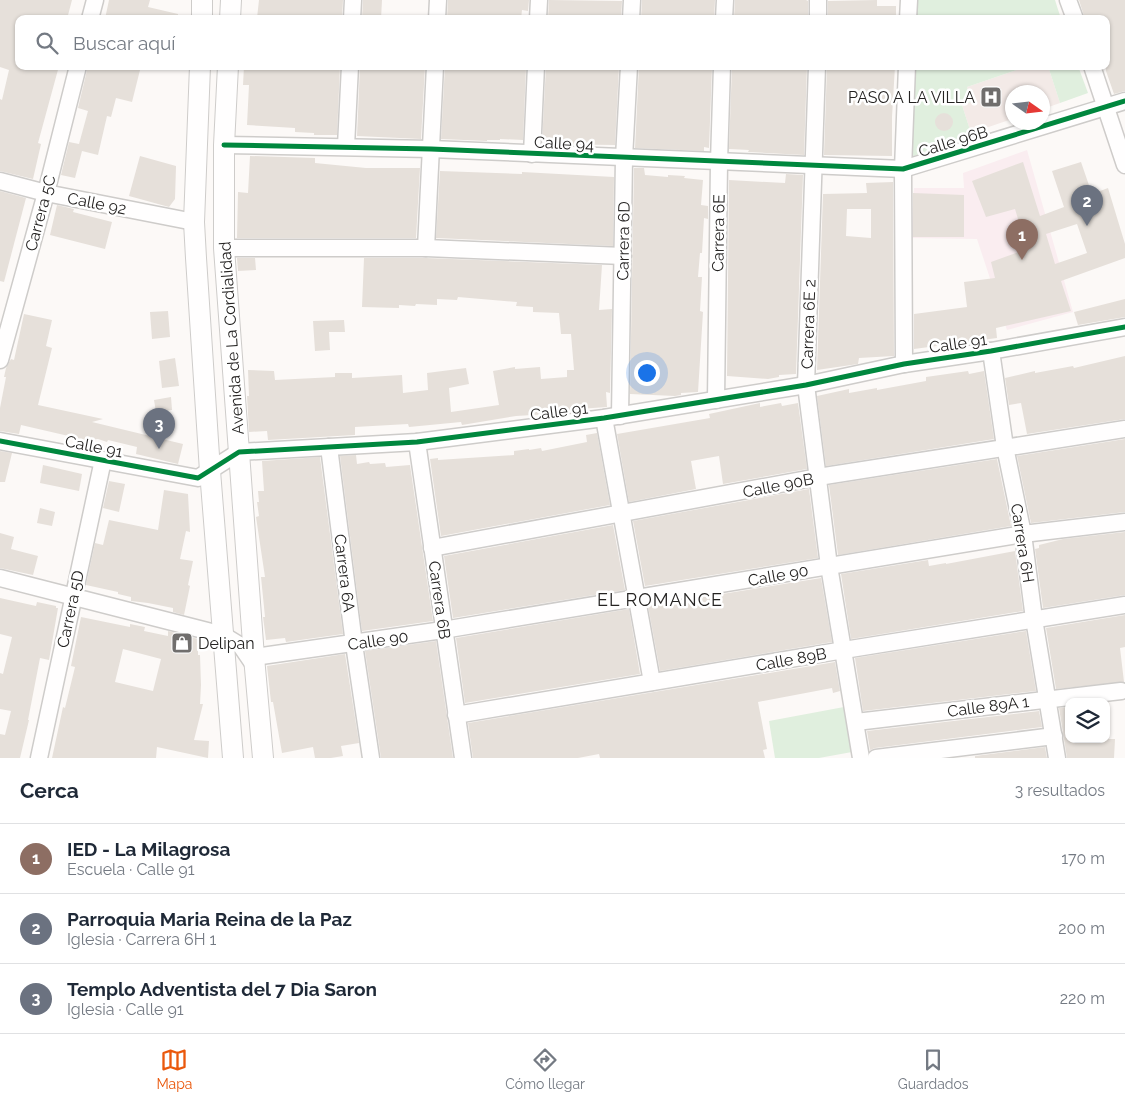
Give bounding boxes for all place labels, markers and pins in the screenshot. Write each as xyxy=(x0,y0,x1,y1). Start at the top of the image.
hospital icon: PASO A LA VILLA xyxy=(979,85,1003,109)
place label: PASO A LA VILLA xyxy=(848,88,975,107)
pin: 2 xyxy=(1071,185,1103,226)
pin: 1 xyxy=(1006,219,1038,260)
pin: 3 xyxy=(143,408,175,449)
shop icon: Delipan xyxy=(170,631,194,655)
place label: Delipan xyxy=(198,634,255,653)

